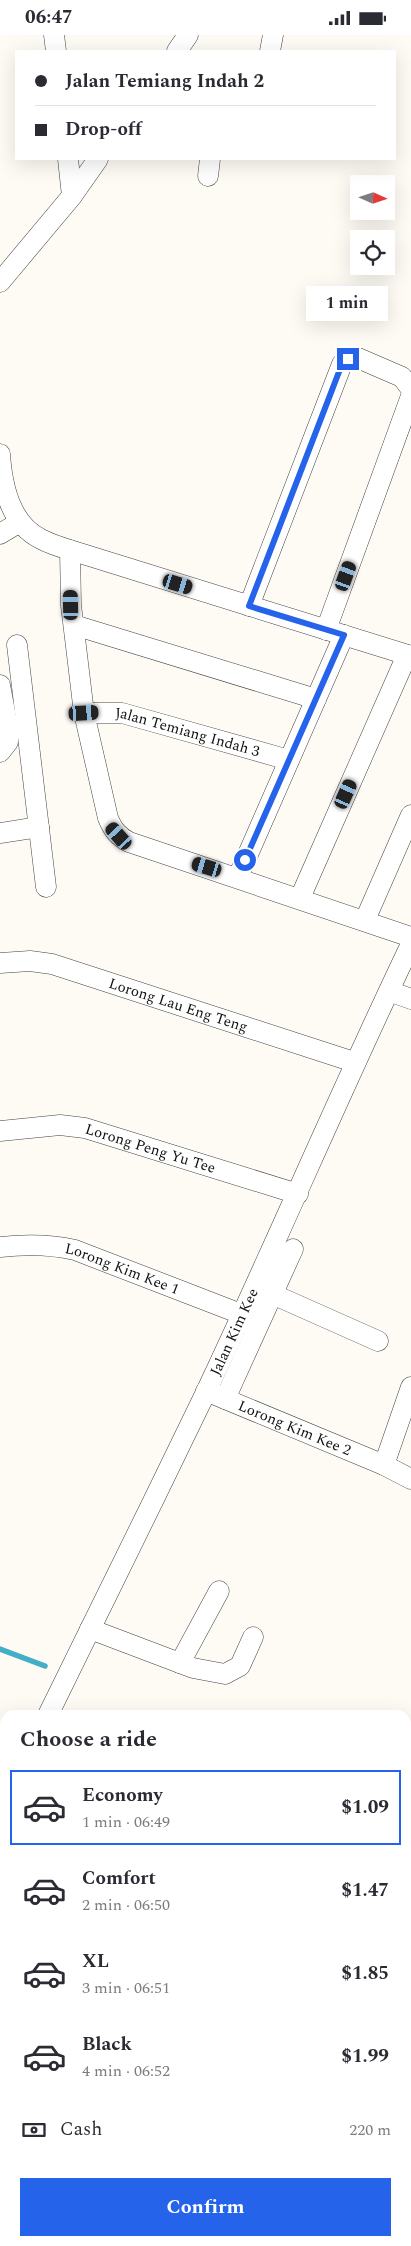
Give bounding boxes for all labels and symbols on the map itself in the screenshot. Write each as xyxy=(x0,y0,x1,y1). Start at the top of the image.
north arrow xyxy=(350,175,395,220)
callout: 1 min xyxy=(307,287,389,321)
route end xyxy=(337,348,359,370)
car xyxy=(333,559,358,593)
car xyxy=(161,572,194,596)
car xyxy=(63,590,78,620)
street label: Jalan Temiang Indah 3 xyxy=(115,702,263,763)
car xyxy=(68,705,99,721)
car xyxy=(333,777,358,811)
car xyxy=(103,820,134,852)
route start xyxy=(234,849,256,871)
car xyxy=(190,855,223,879)
street label: Lorong Lau Eng Teng xyxy=(106,972,251,1038)
street label: Lorong Peng Yu Tee xyxy=(82,1117,219,1179)
street label: Lorong Kim Kee 1 xyxy=(63,1237,183,1301)
street label: Jalan Kim Kee xyxy=(204,1284,264,1379)
street label: Lorong Kim Kee 2 xyxy=(235,1394,355,1462)

